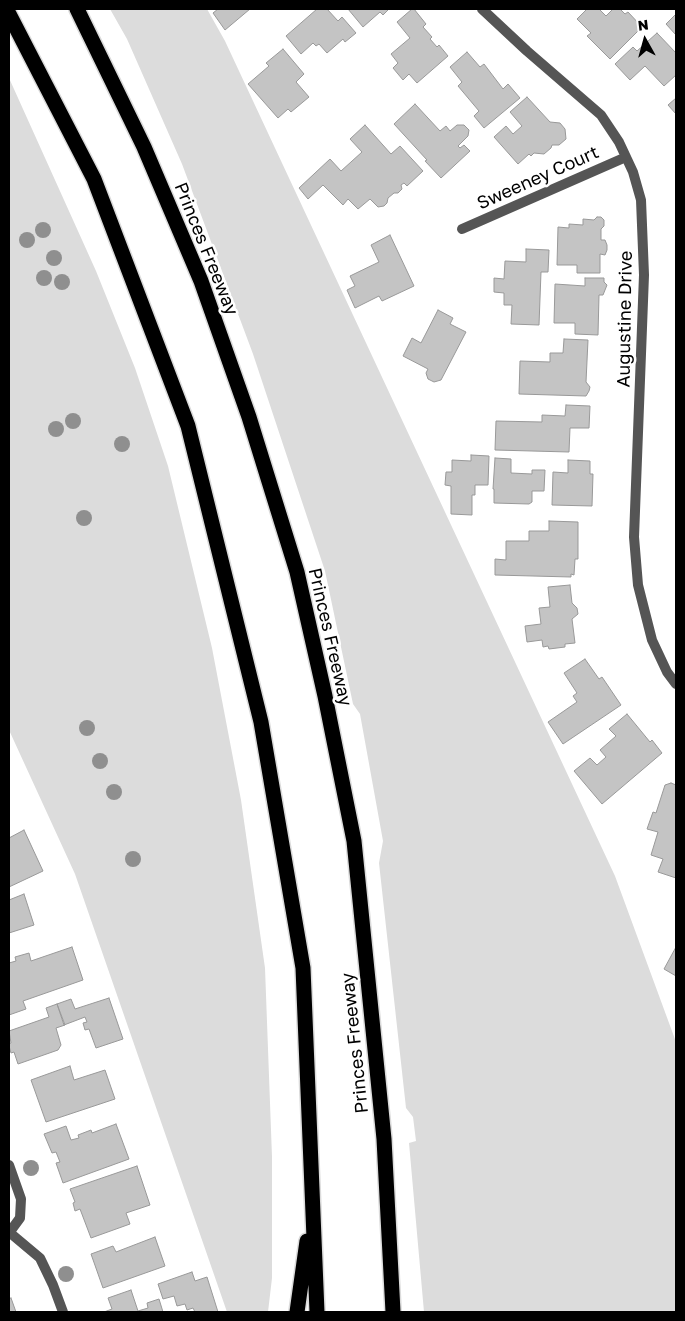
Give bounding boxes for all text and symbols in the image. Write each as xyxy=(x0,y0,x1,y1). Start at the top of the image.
north arrow xyxy=(620,15,670,65)
text: N xyxy=(637,16,649,34)
street label: Sweeney Court xyxy=(474,142,602,214)
street label: Princes Freeway xyxy=(170,179,242,319)
street label: Augustine Drive xyxy=(613,250,637,388)
street label: Princes Freeway xyxy=(304,566,356,708)
street label: Princes Freeway xyxy=(337,972,373,1114)

